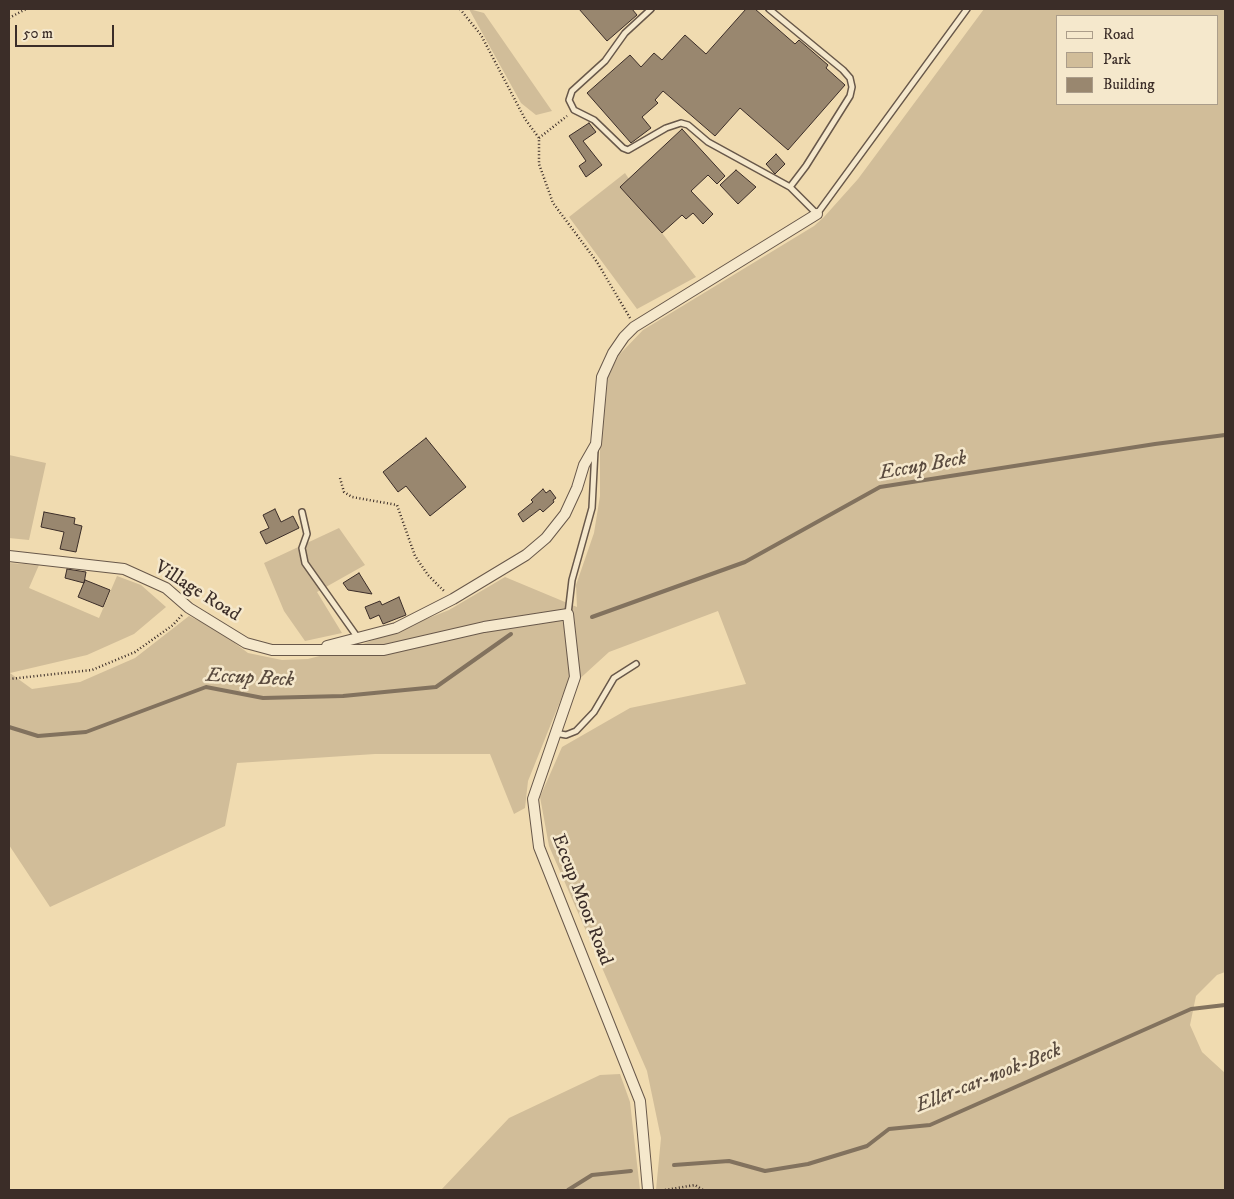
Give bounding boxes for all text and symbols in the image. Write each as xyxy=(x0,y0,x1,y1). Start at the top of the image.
scale bar xyxy=(18,15,116,47)
legend xyxy=(1056,15,1219,105)
text: 50 m xyxy=(23,24,53,43)
text: Road xyxy=(1103,25,1134,44)
text: Park xyxy=(1103,50,1131,69)
text: Building xyxy=(1103,75,1155,94)
water label: Eccup Beck xyxy=(877,448,969,486)
street label: Village Road xyxy=(150,557,244,627)
water label: Eccup Beck xyxy=(205,665,295,693)
street label: Eccup Moor Road xyxy=(546,831,616,969)
water label: Eller-car-nook-Beck xyxy=(913,1039,1065,1119)

